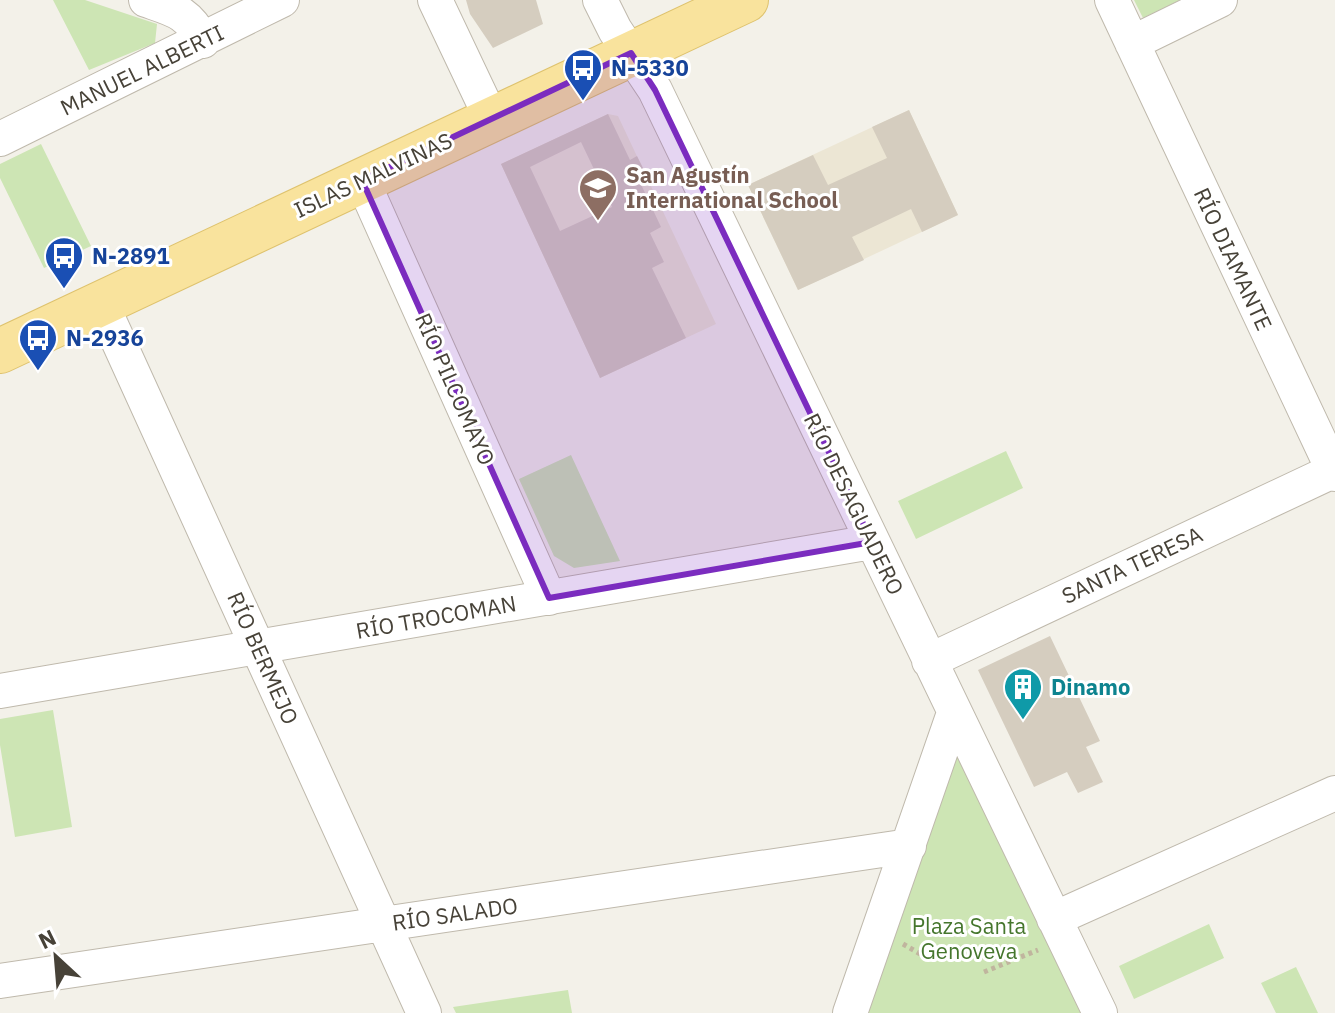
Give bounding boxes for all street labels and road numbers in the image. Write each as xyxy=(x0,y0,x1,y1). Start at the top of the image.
street label: MANUEL ALBERTI xyxy=(55,17,228,122)
street label: ISLAS MALVINAS xyxy=(289,125,457,224)
street label: RÍO DIAMANTE xyxy=(1188,183,1279,335)
street label: RÍO PILCOMAYO xyxy=(409,308,502,470)
street label: RÍO DESAGUADERO xyxy=(798,408,911,599)
street label: SANTA TERESA xyxy=(1057,519,1207,610)
street label: RÍO BERMEJO xyxy=(221,587,306,729)
street label: RÍO TROCOMAN xyxy=(354,588,518,645)
street label: RÍO SALADO xyxy=(390,890,520,937)

